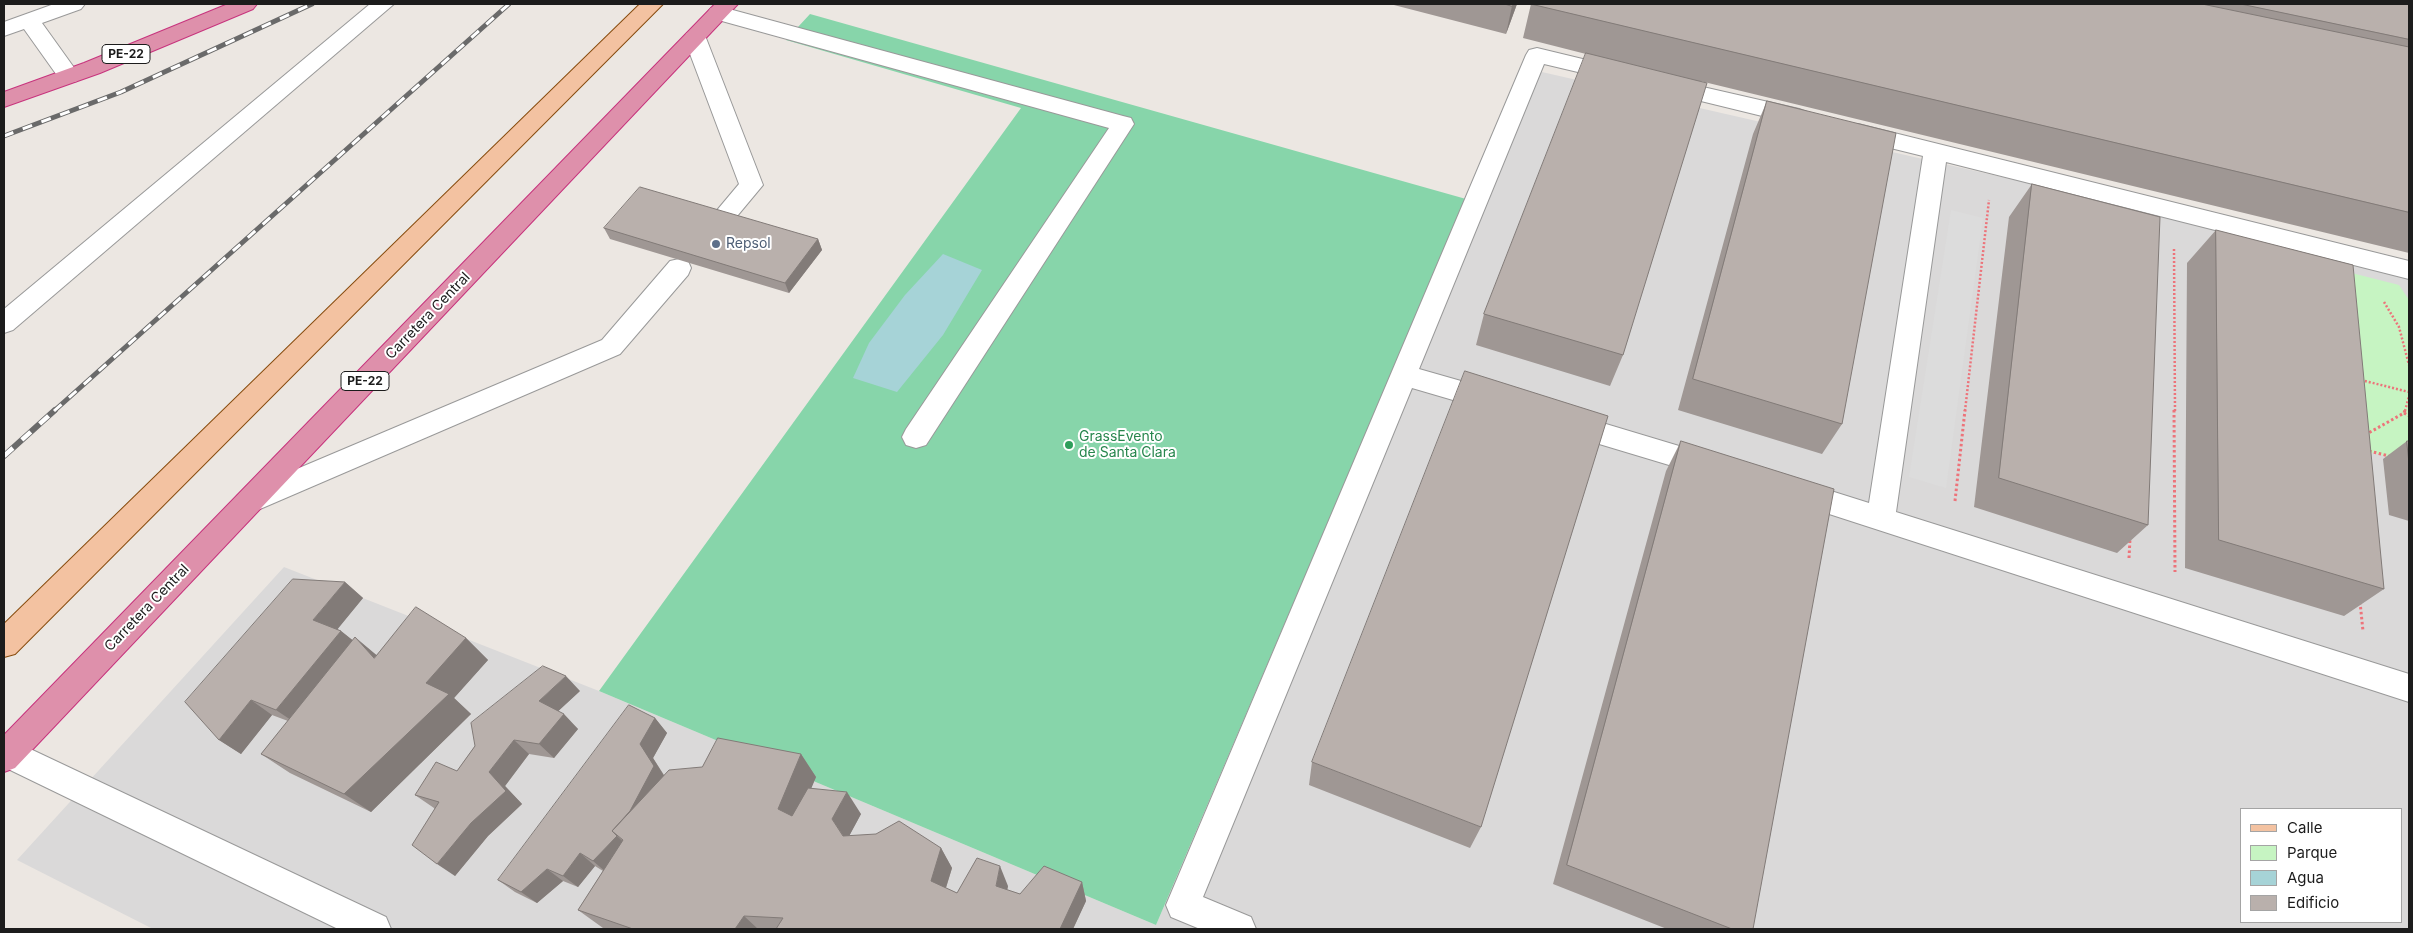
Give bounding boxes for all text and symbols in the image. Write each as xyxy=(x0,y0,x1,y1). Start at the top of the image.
road number: PE-22 xyxy=(102,44,150,64)
place label: Repsol xyxy=(726,236,771,252)
marker: Repsol xyxy=(710,238,722,250)
street label: Carretera Central xyxy=(382,269,474,363)
road number: PE-22 xyxy=(341,372,389,391)
place label: GrassEvento de Santa Clara xyxy=(1079,429,1176,462)
marker: GrassEvento de Santa Clara xyxy=(1063,439,1075,451)
street label: Carretera Central xyxy=(101,561,193,655)
legend xyxy=(2240,808,2403,923)
text: Calle xyxy=(2287,818,2322,837)
text: Parque xyxy=(2287,843,2337,862)
text: Agua xyxy=(2287,868,2324,887)
text: Edificio xyxy=(2287,893,2339,912)

